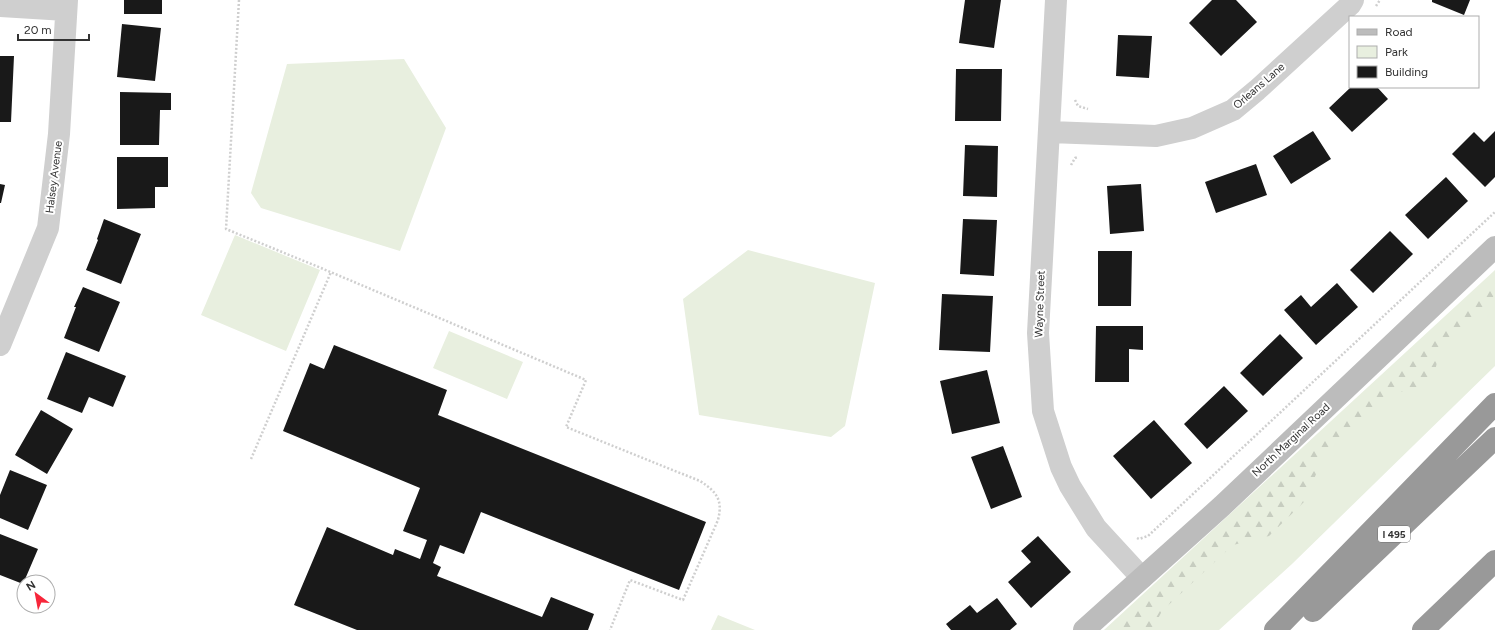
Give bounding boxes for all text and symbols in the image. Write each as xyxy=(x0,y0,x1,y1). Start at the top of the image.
scale bar xyxy=(18,16,89,42)
legend xyxy=(1349,16,1479,88)
text: 20 m xyxy=(24,23,52,37)
text: Road xyxy=(1385,25,1413,39)
text: Park xyxy=(1385,45,1408,59)
street label: Orleans Lane xyxy=(1231,60,1287,112)
text: Building xyxy=(1385,65,1428,79)
street label: Halsey Avenue xyxy=(43,140,65,214)
street label: Wayne Street xyxy=(1032,270,1048,338)
street label: North Marginal Road xyxy=(1249,401,1333,479)
road number: I 495 xyxy=(1378,526,1410,542)
north arrow xyxy=(16,574,56,614)
text: N xyxy=(24,578,38,594)

